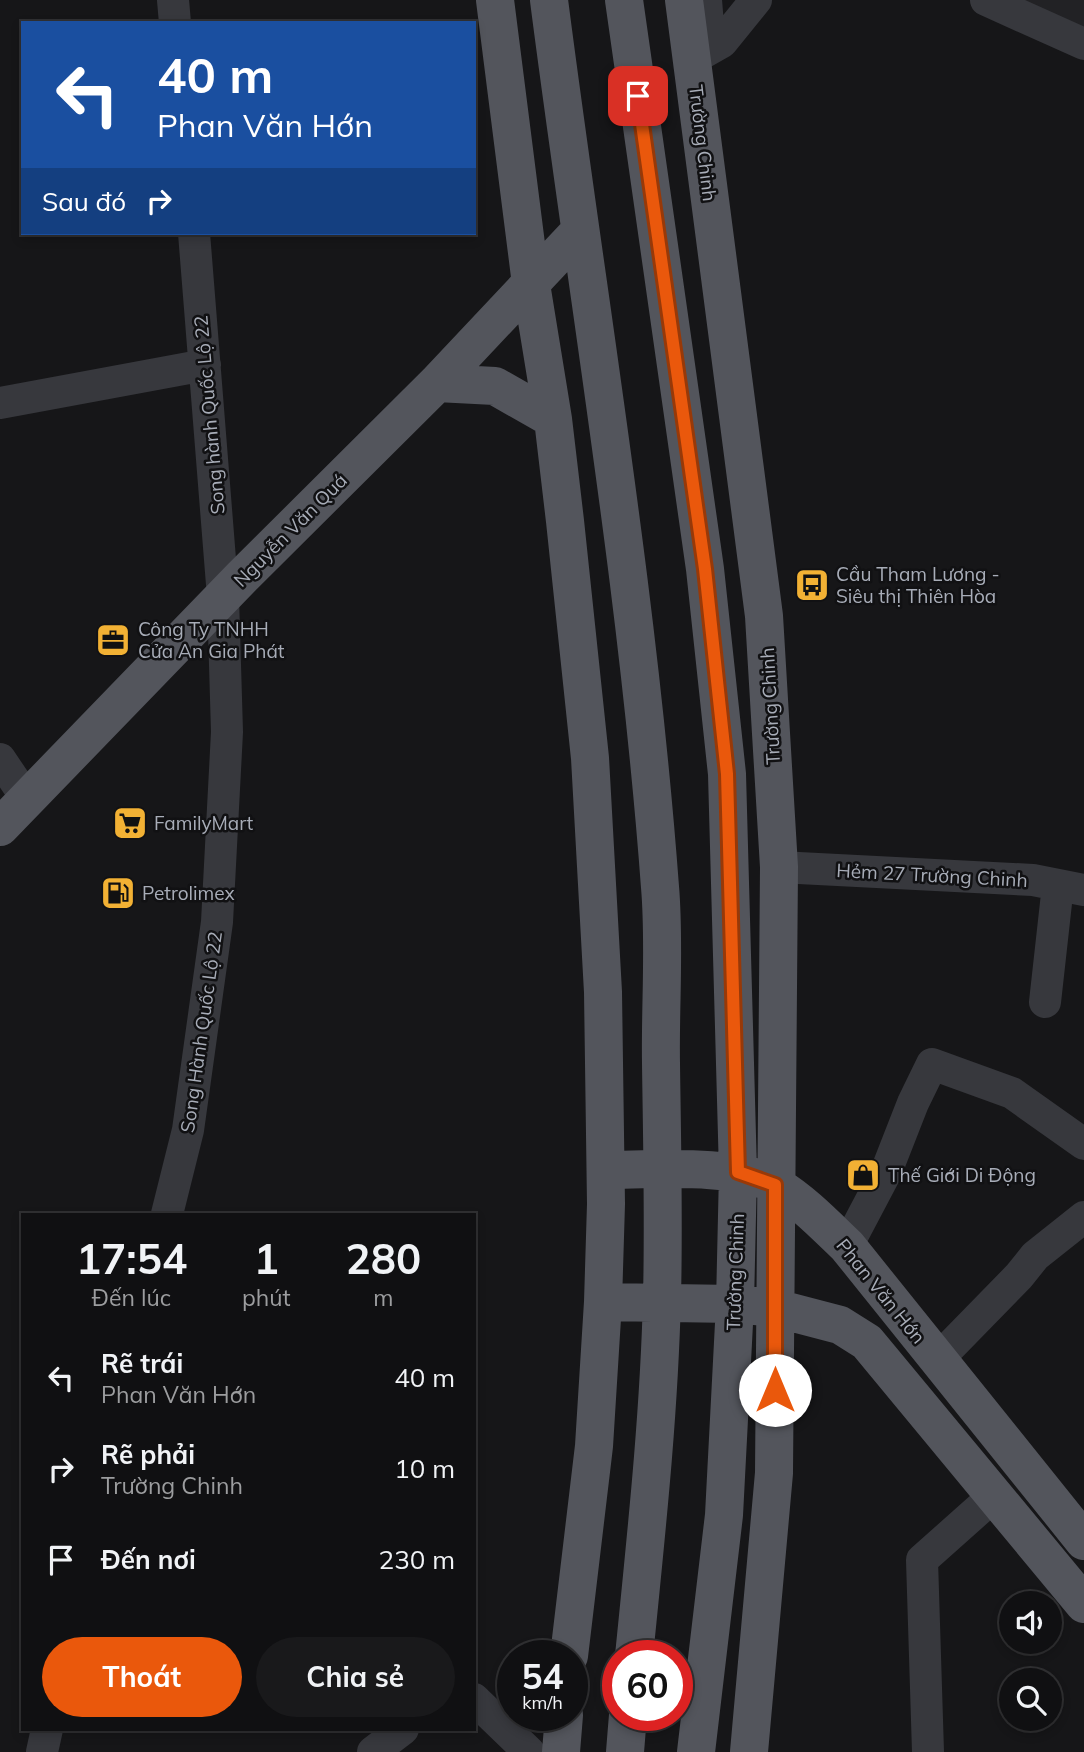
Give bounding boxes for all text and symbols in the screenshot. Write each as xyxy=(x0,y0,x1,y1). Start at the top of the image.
text: 40 m xyxy=(157,44,273,105)
icon: left xyxy=(42,49,133,140)
pin xyxy=(608,66,668,126)
icon: arrive xyxy=(619,77,657,115)
street label: Trường Chinh xyxy=(684,83,722,203)
text: Phan Văn Hớn xyxy=(157,105,373,145)
icon: right xyxy=(140,182,178,220)
text: Sau đó xyxy=(42,185,126,218)
street label: Song hành Quốc Lộ 22 xyxy=(188,314,230,516)
street label: Nguyễn Văn Quá xyxy=(228,468,352,592)
place label: Cầu Tham Lương - Siêu thị Thiên Hòa xyxy=(836,562,1000,608)
bus stop icon: Cầu Tham Lương - Siêu thị Thiên Hòa xyxy=(793,566,831,604)
place label: Công Ty TNHH Cửa An Gia Phát xyxy=(138,617,285,663)
office icon: Công Ty TNHH Cửa An Gia Phát xyxy=(94,621,132,659)
street label: Trường Chinh xyxy=(755,647,785,765)
supermarket icon: FamilyMart xyxy=(111,804,149,842)
place label: FamilyMart xyxy=(154,811,254,835)
street label: Hẻm 27 Trường Chinh xyxy=(836,858,1028,892)
fuel station icon: Petrolimex xyxy=(99,874,137,912)
place label: Petrolimex xyxy=(142,881,235,905)
street label: Song Hành Quốc Lộ 22 xyxy=(175,930,227,1134)
shop icon: Thế Giới Di Động xyxy=(844,1156,882,1194)
place label: Thế Giới Di Động xyxy=(888,1163,1036,1187)
street label: Trường Chinh xyxy=(721,1213,749,1331)
text: 17:54 xyxy=(76,1232,187,1285)
text: 1 xyxy=(254,1232,279,1285)
text: 280 xyxy=(346,1232,421,1285)
street label: Phan Văn Hớn xyxy=(831,1234,931,1348)
text: Đến lúc xyxy=(92,1283,171,1312)
text: phút xyxy=(242,1283,291,1312)
text: m xyxy=(373,1283,393,1312)
text: Rẽ trái xyxy=(101,1347,183,1380)
position arrow xyxy=(738,1353,812,1427)
icon: left xyxy=(42,1359,80,1397)
text: 40 m xyxy=(394,1361,455,1394)
text: Phan Văn Hớn xyxy=(101,1380,256,1409)
text: Rẽ phải xyxy=(101,1438,195,1471)
icon: right xyxy=(42,1450,80,1488)
text: 10 m xyxy=(394,1452,455,1485)
text: Trường Chinh xyxy=(101,1471,243,1500)
icon: arrive xyxy=(42,1541,80,1579)
text: Đến nơi xyxy=(101,1543,196,1576)
text: 230 m xyxy=(379,1543,455,1576)
map controls xyxy=(999,1591,1062,1731)
button: sound xyxy=(999,1591,1062,1654)
button: Thoát xyxy=(42,1637,242,1717)
button: Chia sẻ xyxy=(256,1637,455,1717)
speed limit sign: 60 xyxy=(602,1640,693,1731)
text: 54 xyxy=(521,1654,564,1698)
button: search xyxy=(999,1668,1062,1731)
text: km/h xyxy=(522,1691,563,1714)

